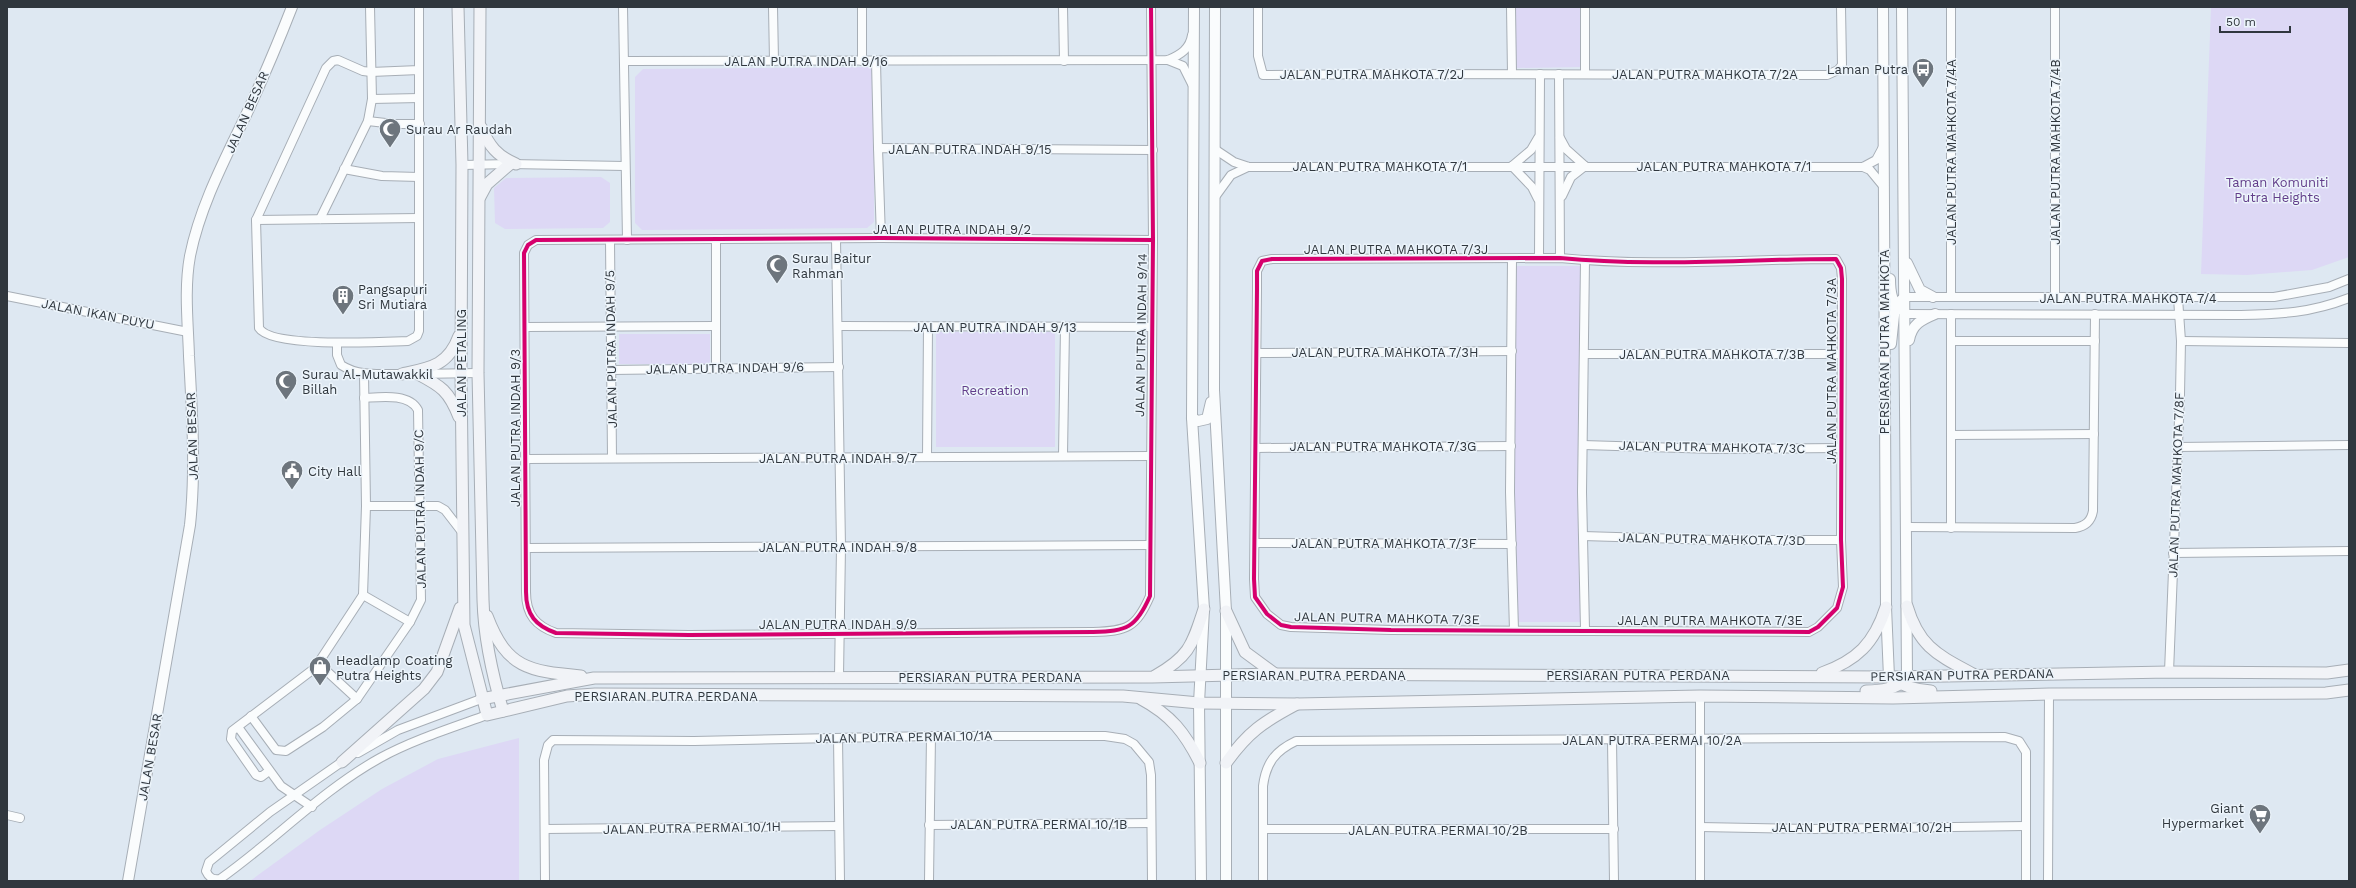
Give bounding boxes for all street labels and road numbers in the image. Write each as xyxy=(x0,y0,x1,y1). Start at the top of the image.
street label: JALAN PUTRA INDAH 9/16 xyxy=(724,54,888,69)
street label: JALAN PUTRA MAHKOTA 7/4A xyxy=(1944,59,1959,245)
street label: JALAN PUTRA MAHKOTA 7/4B xyxy=(2048,59,2063,245)
street label: JALAN PUTRA MAHKOTA 7/2J xyxy=(1280,67,1464,82)
street label: JALAN PUTRA MAHKOTA 7/2A xyxy=(1612,67,1798,82)
street label: JALAN BESAR xyxy=(222,68,272,155)
street label: JALAN PUTRA INDAH 9/15 xyxy=(888,142,1052,157)
street label: JALAN PUTRA MAHKOTA 7/1 xyxy=(1293,159,1467,174)
street label: JALAN PUTRA MAHKOTA 7/1 xyxy=(1637,159,1811,174)
street label: JALAN PUTRA INDAH 9/2 xyxy=(873,222,1031,237)
street label: JALAN PUTRA MAHKOTA 7/3J xyxy=(1304,242,1488,257)
street label: PERSIARAN PUTRA MAHKOTA xyxy=(1877,249,1892,435)
street label: JALAN PUTRA INDAH 9/14 xyxy=(1132,253,1150,417)
street label: JALAN PUTRA INDAH 9/5 xyxy=(602,270,620,428)
street label: JALAN PUTRA MAHKOTA 7/3A xyxy=(1824,278,1839,464)
street label: JALAN PUTRA MAHKOTA 7/4 xyxy=(2039,291,2217,306)
street label: JALAN IKAN PUYU xyxy=(40,296,156,332)
street label: JALAN PETALING xyxy=(454,309,469,417)
street label: JALAN PUTRA INDAH 9/13 xyxy=(913,320,1077,335)
street label: JALAN PUTRA MAHKOTA 7/3H xyxy=(1292,345,1478,360)
street label: JALAN PUTRA MAHKOTA 7/3B xyxy=(1619,347,1805,362)
street label: JALAN PUTRA INDAH 9/3 xyxy=(508,349,523,507)
street label: JALAN PUTRA INDAH 9/6 xyxy=(646,359,804,377)
street label: JALAN BESAR xyxy=(183,391,201,480)
street label: JALAN PUTRA MAHKOTA 7/8F xyxy=(2165,392,2187,578)
street label: JALAN PUTRA INDAH 9/C xyxy=(411,429,429,589)
street label: JALAN PUTRA MAHKOTA 7/3C xyxy=(1619,438,1805,456)
street label: JALAN PUTRA MAHKOTA 7/3G xyxy=(1290,439,1476,454)
street label: JALAN PUTRA INDAH 9/7 xyxy=(759,451,917,466)
street label: JALAN PUTRA MAHKOTA 7/3D xyxy=(1619,530,1805,548)
street label: JALAN PUTRA MAHKOTA 7/3F xyxy=(1291,536,1477,551)
street label: JALAN PUTRA INDAH 9/8 xyxy=(759,540,917,555)
street label: JALAN PUTRA MAHKOTA 7/3E xyxy=(1294,609,1480,627)
street label: JALAN PUTRA MAHKOTA 7/3E xyxy=(1617,613,1803,628)
street label: JALAN PUTRA INDAH 9/9 xyxy=(759,617,917,632)
street label: PERSIARAN PUTRA PERDANA xyxy=(1870,666,2054,684)
street label: PERSIARAN PUTRA PERDANA xyxy=(1222,668,1406,683)
street label: PERSIARAN PUTRA PERDANA xyxy=(1546,668,1730,683)
street label: PERSIARAN PUTRA PERDANA xyxy=(898,670,1082,685)
street label: PERSIARAN PUTRA PERDANA xyxy=(574,689,758,704)
street label: JALAN BESAR xyxy=(135,712,165,802)
street label: JALAN PUTRA PERMAI 10/1A xyxy=(815,728,993,746)
street label: JALAN PUTRA PERMAI 10/2A xyxy=(1562,733,1742,748)
street label: JALAN PUTRA PERMAI 10/1B xyxy=(951,817,1127,832)
street label: JALAN PUTRA PERMAI 10/1H xyxy=(603,819,781,837)
street label: JALAN PUTRA PERMAI 10/2H xyxy=(1772,820,1952,835)
street label: JALAN PUTRA PERMAI 10/2B xyxy=(1348,823,1528,838)

